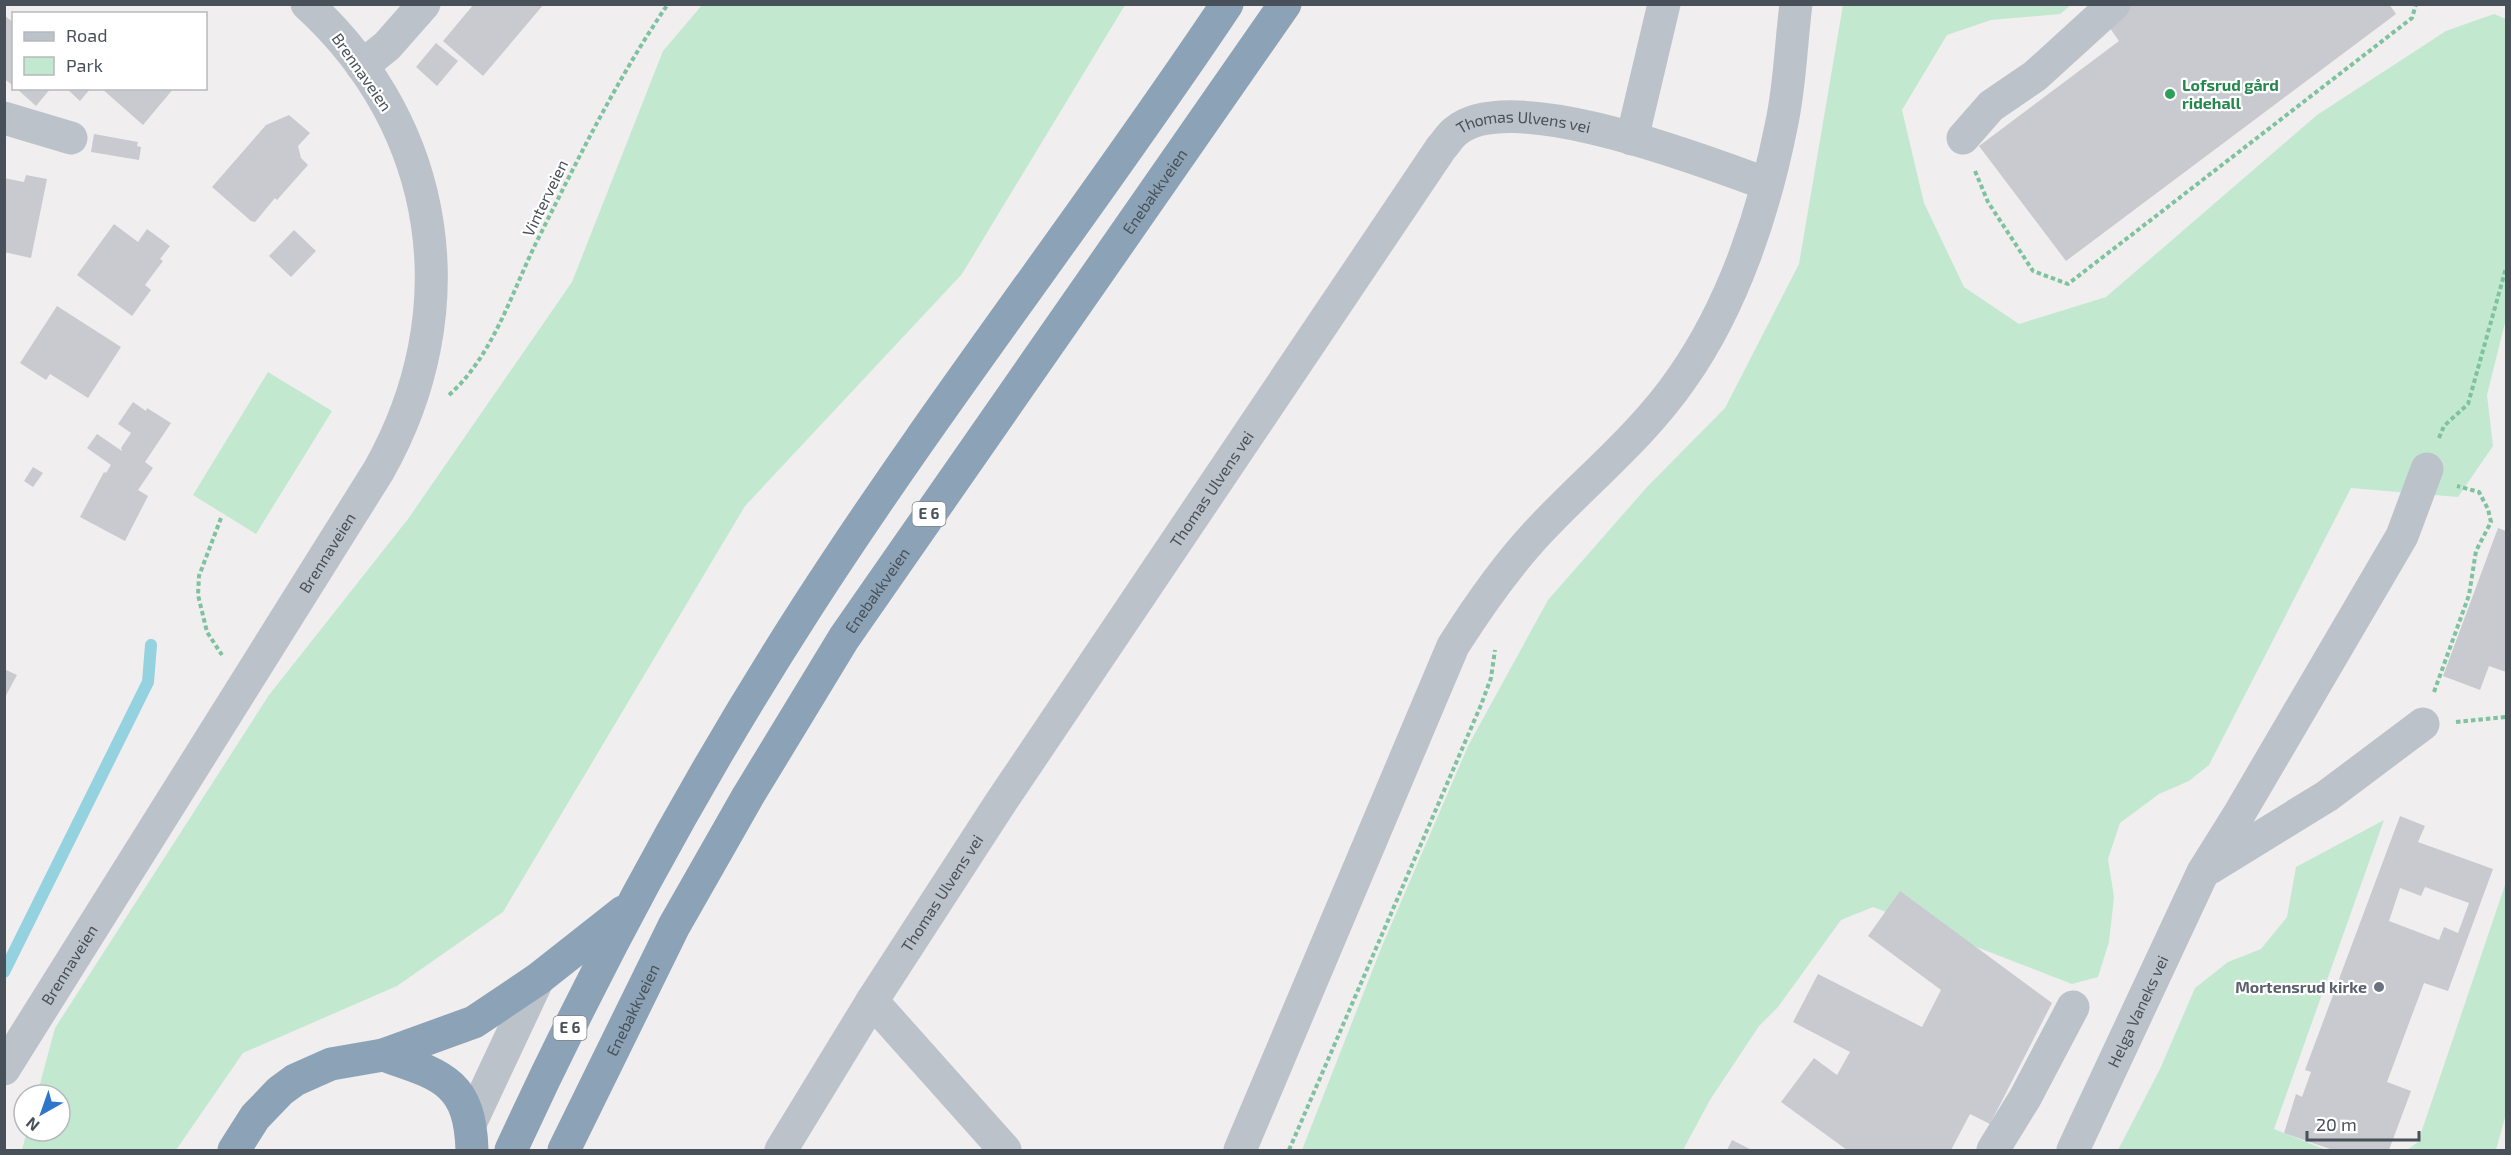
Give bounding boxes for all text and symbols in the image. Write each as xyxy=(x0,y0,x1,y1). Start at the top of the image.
legend xyxy=(12,12,207,90)
text: Road xyxy=(66,24,107,46)
street label: Brennaveien xyxy=(329,29,396,114)
text: Park xyxy=(66,54,103,76)
place label: Lofsrud gård ridehall xyxy=(2182,75,2279,112)
marker: Lofsrud gård ridehall xyxy=(2163,87,2177,101)
street label: Thomas Ulvens vei xyxy=(1452,107,1593,137)
street label: Enebakkveien xyxy=(1118,145,1191,238)
street label: Vinterveien xyxy=(518,156,571,239)
street label: Thomas Ulvens vei xyxy=(1165,427,1257,550)
road number: E 6 xyxy=(912,502,946,526)
street label: Brennaveien xyxy=(295,509,359,596)
street label: Enebakkveien xyxy=(840,544,913,637)
street label: Thomas Ulvens vei xyxy=(896,831,986,955)
street label: Brennaveien xyxy=(37,921,101,1008)
street label: Helga Vaneks vei xyxy=(2103,952,2172,1070)
street label: Enebakkveien xyxy=(602,961,663,1059)
place label: Mortensrud kirke xyxy=(2235,977,2367,996)
marker: Mortensrud kirke xyxy=(2372,980,2386,994)
road number: E 6 xyxy=(554,1016,586,1040)
north arrow xyxy=(12,1083,72,1143)
scale bar xyxy=(2307,1104,2420,1142)
text: 20 m xyxy=(2316,1113,2357,1135)
text: N xyxy=(22,1114,43,1136)

